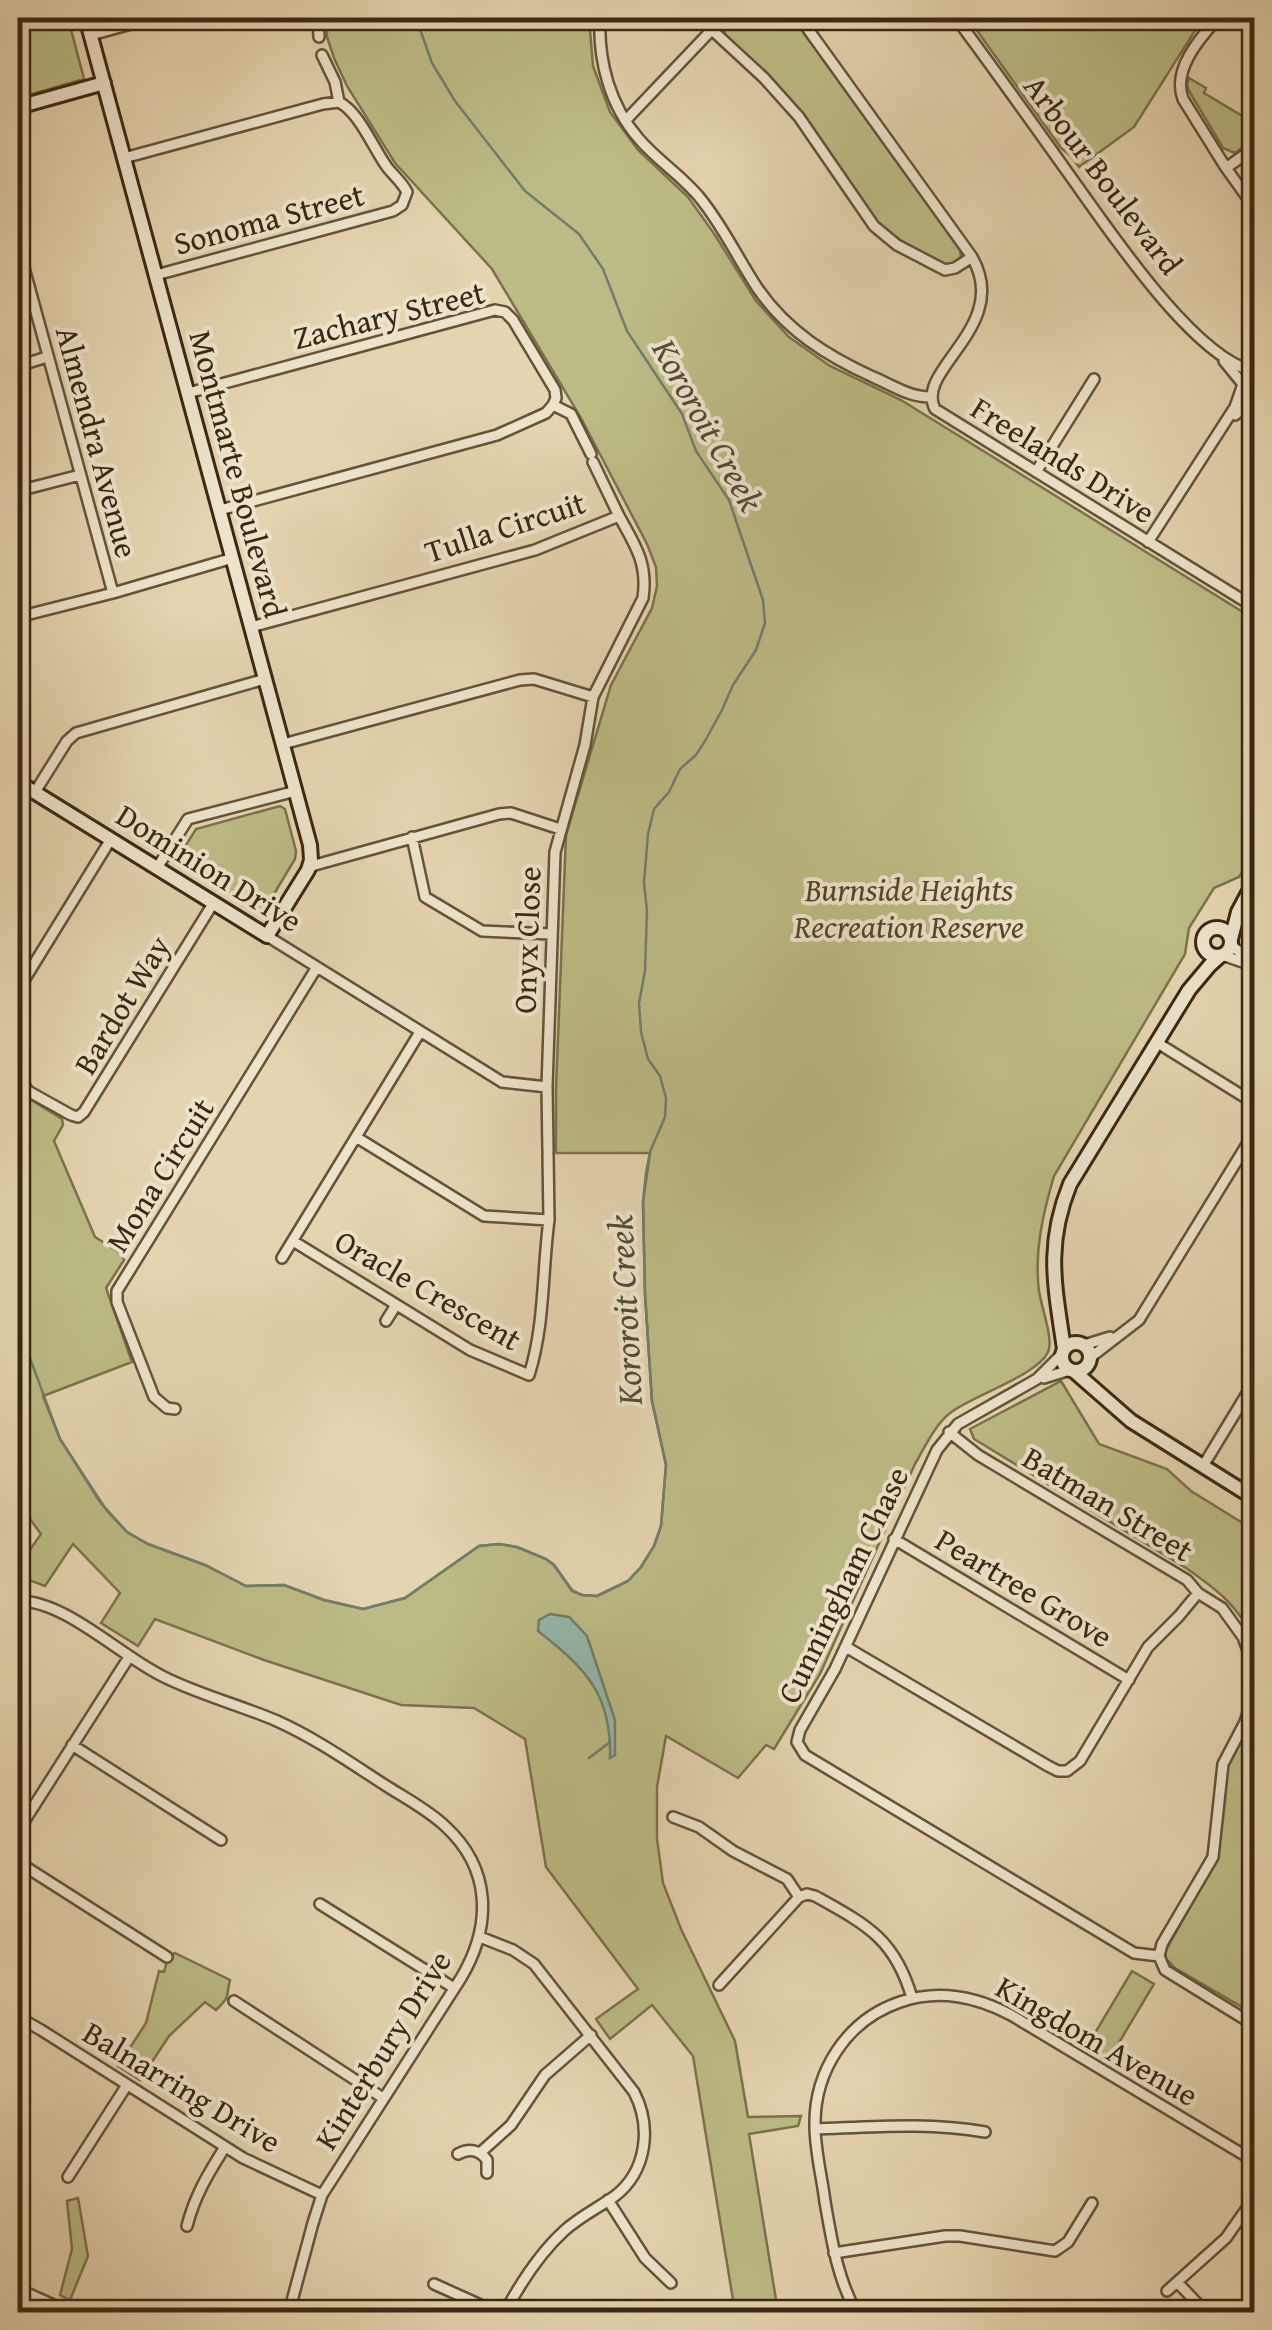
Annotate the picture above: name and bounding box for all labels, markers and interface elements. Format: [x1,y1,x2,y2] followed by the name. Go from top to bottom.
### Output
[1013,65,1194,284] street label: Arbour Boulevard
[168,171,369,267] street label: Sonoma Street
[288,268,490,361] street label: Zachary Street
[44,321,151,563] street label: Almendra Avenue
[178,325,299,623] street label: Montmarte Boulevard
[639,328,777,521] water label: Kororoit Creek
[962,384,1164,535] street label: Freelands Drive
[419,478,591,575] street label: Tulla Circuit
[107,792,311,943] street label: Dominion Drive
[500,866,553,1014] street label: Onyx Close
[793,866,1024,950] park label: Burnside Heights Recreation Reserve
[62,926,182,1083] street label: Bardot Way
[94,1089,225,1261] street label: Mona Circuit
[594,1212,655,1408] water label: Kororoit Creek
[326,1217,530,1362] street label: Oracle Crescent
[1014,1434,1203,1573] street label: Batman Street
[765,1459,920,1711] street label: Cunningham Chase
[927,1516,1122,1659] street label: Peartree Grove
[302,1941,463,2159] street label: Kinterbury Drive
[987,1964,1207,2118] street label: Kingdom Avenue
[74,2009,290,2164] street label: Balnarring Drive

